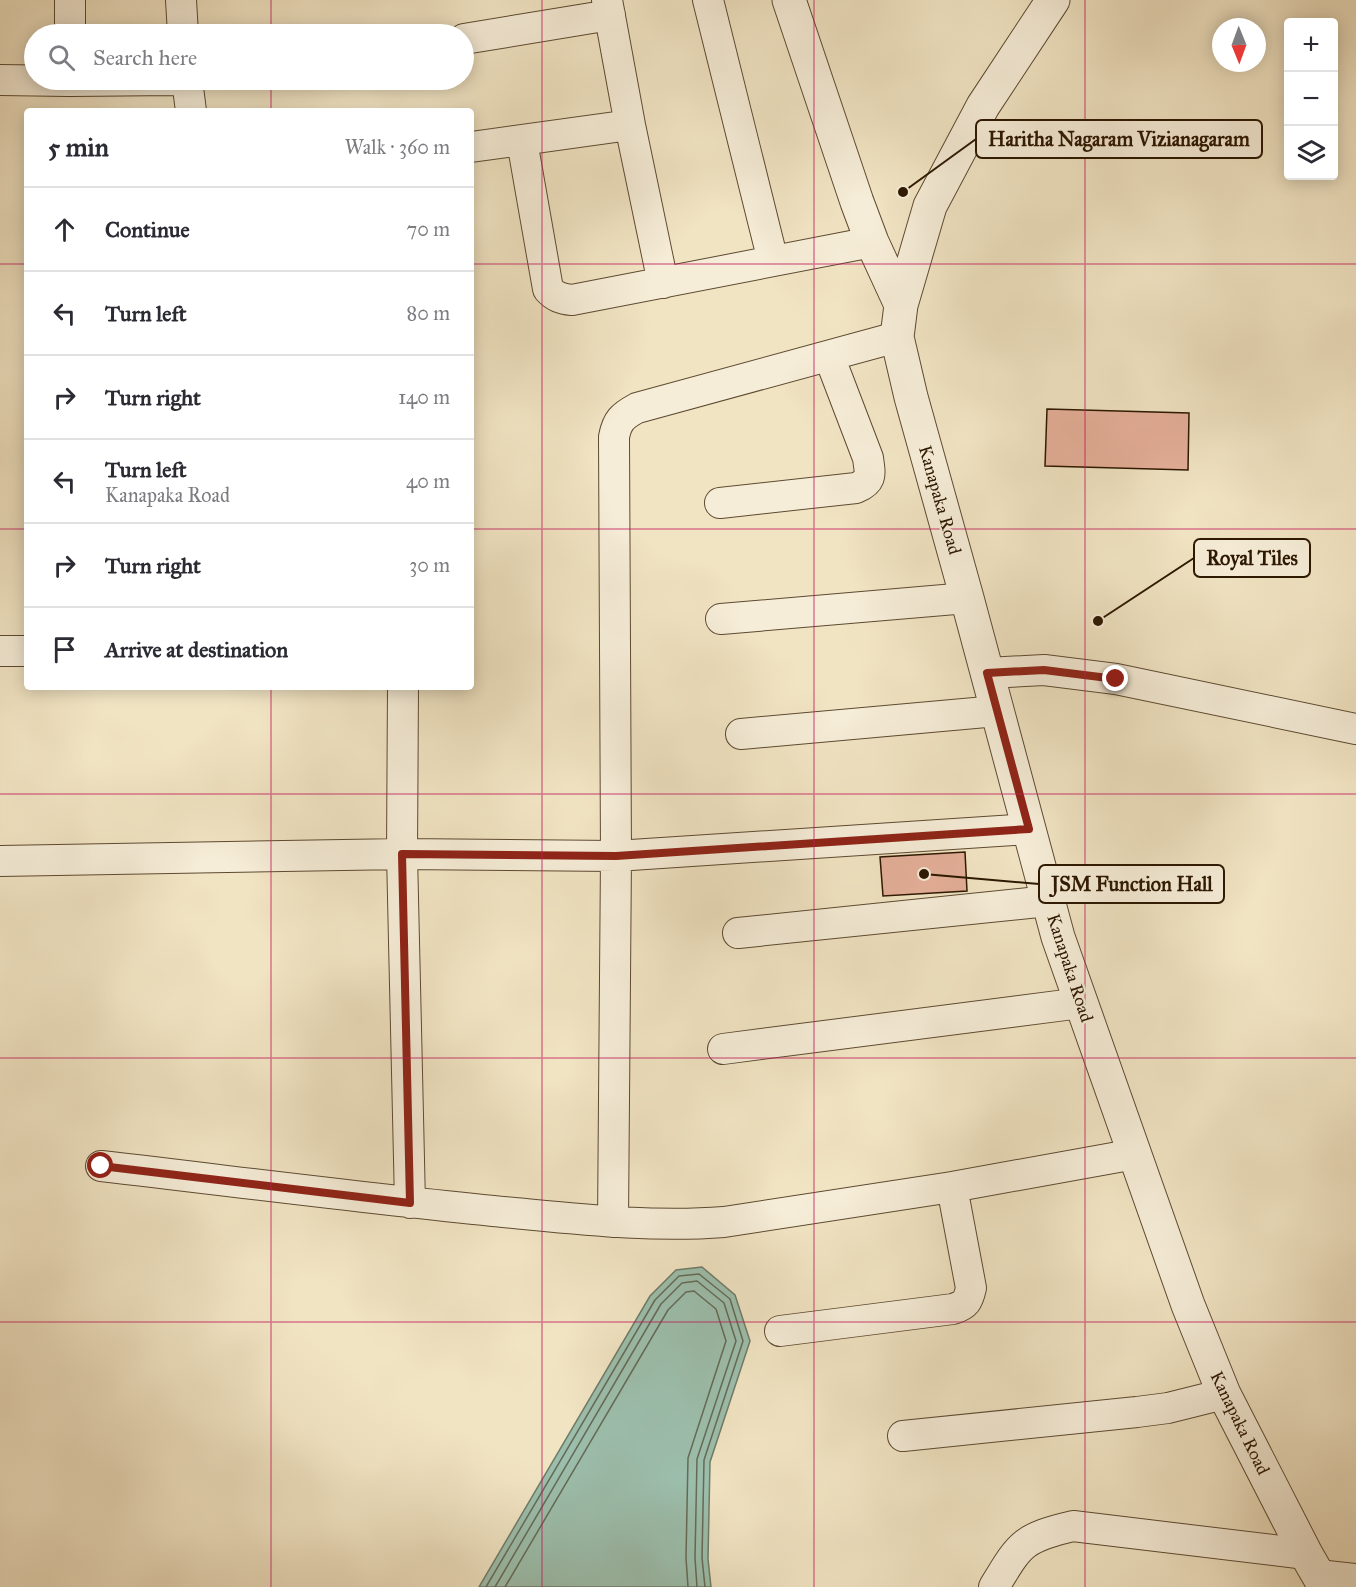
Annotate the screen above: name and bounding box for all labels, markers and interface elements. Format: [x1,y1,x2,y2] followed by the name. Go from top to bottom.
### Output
[1212,18,1266,72] north arrow
[1284,18,1338,180] map controls
[1284,18,1338,72] button: +
[24,24,474,90] search box
[45,41,78,74] icon: search
[93,44,197,71] text: Search here
[1284,72,1338,126] button: −
[976,120,1262,158] callout: Haritha Nagaram Vizianagaram
[1284,126,1338,180] button: layers
[988,127,1250,152] text: Haritha Nagaram Vizianagaram
[48,131,109,163] text: 5 min
[345,135,450,159] text: Walk · 360 m
[48,213,81,246] icon: ahead
[105,216,190,243] text: Continue
[407,217,450,241] text: 70 m
[48,297,81,330] icon: left
[105,300,187,327] text: Turn left
[407,301,450,325] text: 80 m
[48,381,81,414] icon: right
[105,384,201,411] text: Turn right
[398,385,450,409] text: 140 m
[914,443,966,557] street label: Kanapaka Road
[105,456,187,483] text: Turn left
[48,465,81,498] icon: left
[406,469,450,493] text: 40 m
[105,483,230,507] text: Kanapaka Road
[1194,539,1310,577] callout: Royal Tiles
[1206,546,1298,571] text: Royal Tiles
[48,549,81,582] icon: right
[105,552,201,579] text: Turn right
[409,553,450,577] text: 30 m
[48,633,81,666] icon: arrive
[105,636,288,663] text: Arrive at destination
[1102,665,1128,691] route end
[1039,865,1224,903] callout: JSM Function Hall
[1048,872,1213,898] text: JSM Function Hall
[1042,911,1098,1025] street label: Kanapaka Road
[87,1152,113,1178] route start
[1205,1368,1275,1478] street label: Kanapaka Road

